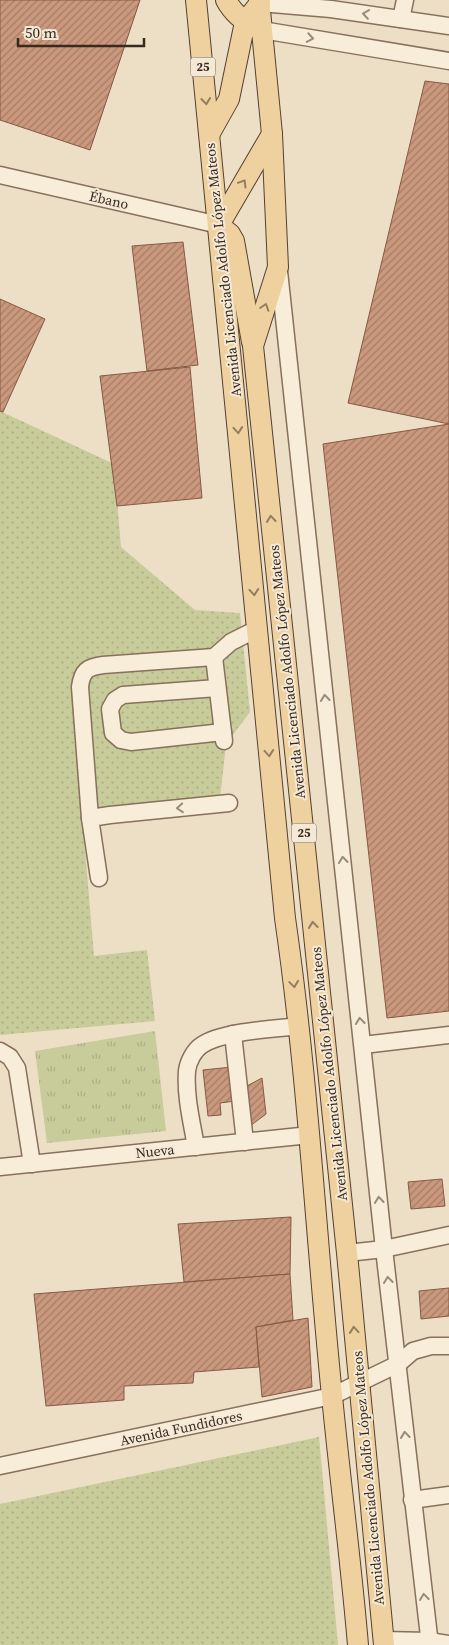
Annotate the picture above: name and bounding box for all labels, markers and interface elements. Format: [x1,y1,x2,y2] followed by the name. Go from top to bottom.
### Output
[362,9,370,20] one-way arrow
[18,15,144,47] scale bar
[25,22,57,43] text: 50 m
[305,32,314,42] one-way arrow
[190,58,216,76] road number: 25
[200,97,211,105] one-way arrow
[200,142,246,398] street label: Avenida Licenciado Adolfo López Mateos
[237,179,247,188] one-way arrow
[87,186,131,214] street label: Ébano
[259,304,269,312] one-way arrow
[232,426,243,434] one-way arrow
[266,515,277,523] one-way arrow
[264,544,310,800] street label: Avenida Licenciado Adolfo López Mateos
[248,588,259,596] one-way arrow
[320,694,331,702] one-way arrow
[263,750,274,758] one-way arrow
[176,802,184,813] one-way arrow
[292,824,316,842] road number: 25
[338,855,349,863] one-way arrow
[308,920,319,928] one-way arrow
[306,946,352,1202] street label: Avenida Licenciado Adolfo López Mateos
[289,980,299,989] one-way arrow
[355,1017,366,1025] one-way arrow
[135,1139,176,1163] street label: Nueva
[374,1196,385,1204] one-way arrow
[383,1276,393,1285] one-way arrow
[349,1326,360,1334] one-way arrow
[347,1350,389,1606] street label: Avenida Licenciado Adolfo López Mateos
[118,1405,244,1451] street label: Avenida Fundidores
[400,1431,411,1439] one-way arrow
[419,1592,430,1600] one-way arrow

